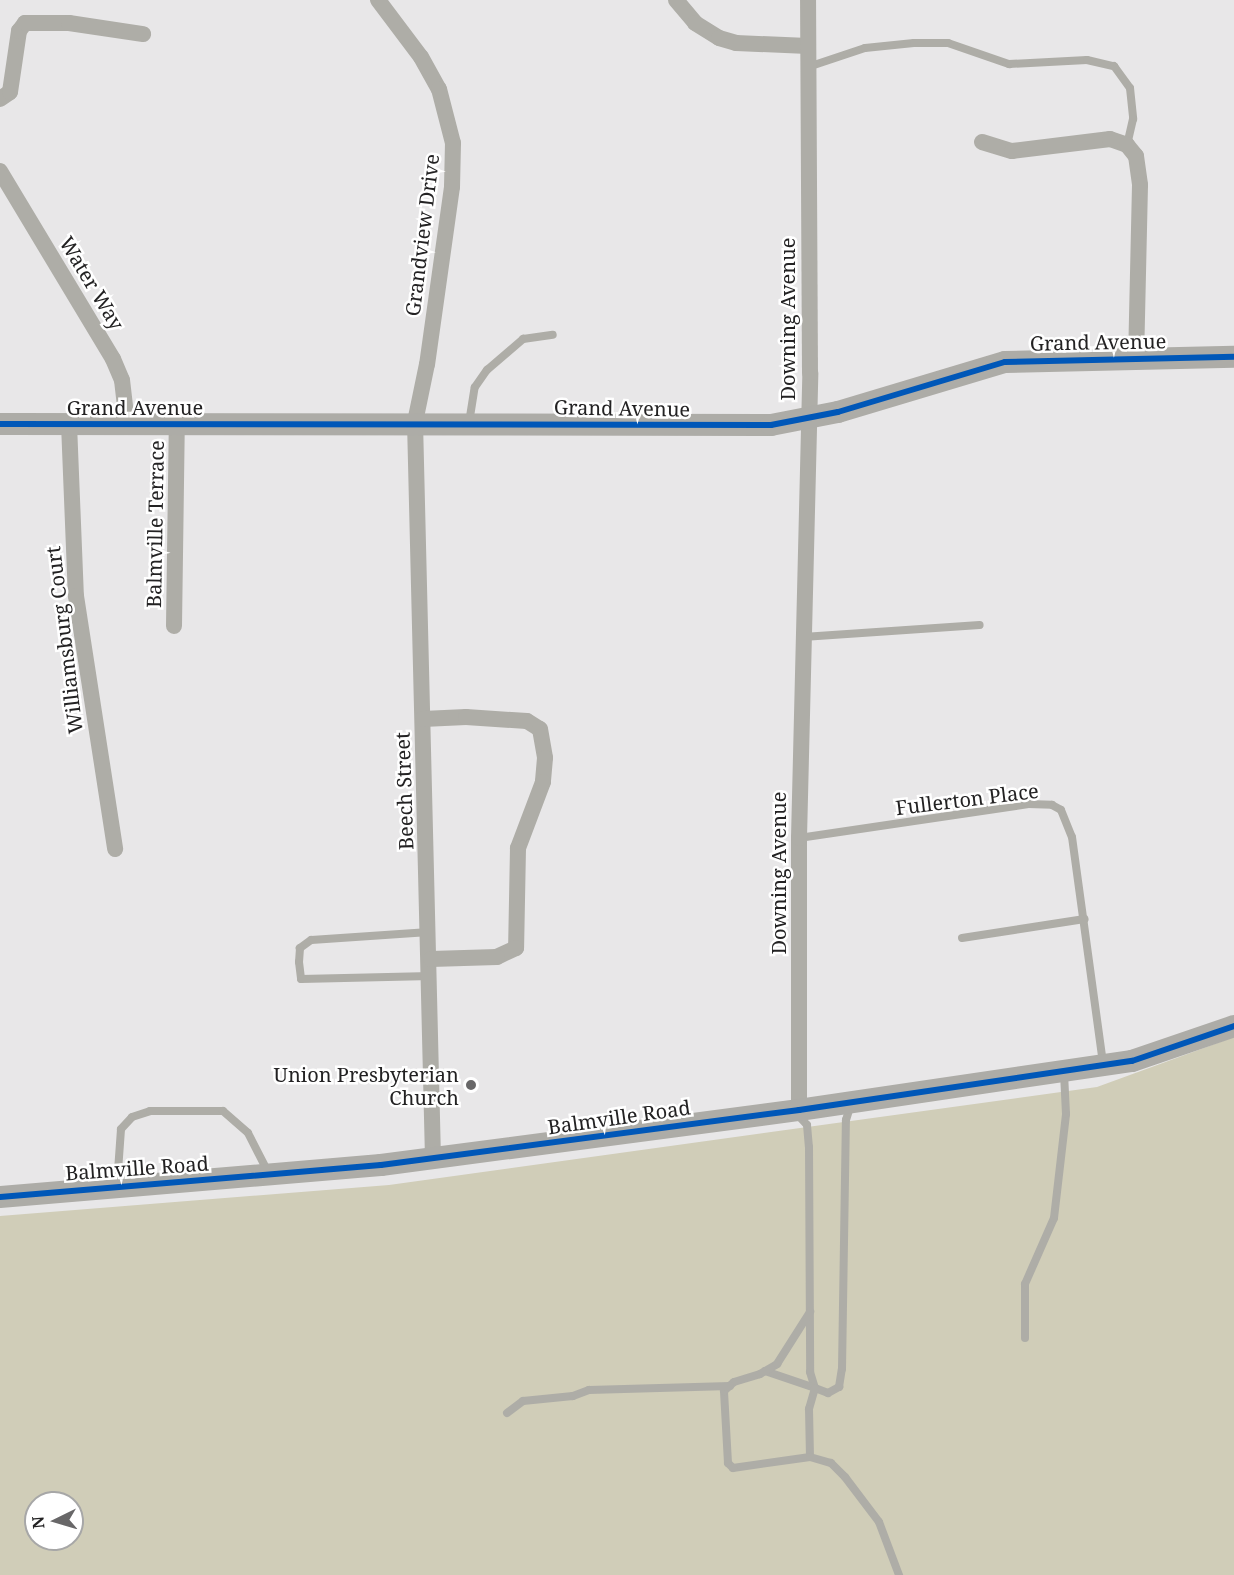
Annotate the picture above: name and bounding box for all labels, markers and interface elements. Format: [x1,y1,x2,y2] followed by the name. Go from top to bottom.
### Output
[400,152,444,318] street label: Grandview Drive
[55,232,129,334] street label: Water Way
[775,238,799,400] street label: Downing Avenue
[1030,329,1166,355] street label: Grand Avenue
[67,395,203,419] street label: Grand Avenue
[554,395,690,421] street label: Grand Avenue
[142,440,168,608] street label: Balmville Terrace
[41,545,87,735] street label: Williamsburg Court
[390,732,418,850] street label: Beech Street
[894,778,1040,820] street label: Fullerton Place
[766,792,790,954] street label: Downing Avenue
[274,1062,459,1109] place label: Union Presbyterian Church
[464,1078,478,1092] marker: Union Presbyterian Church
[546,1095,692,1139] street label: Balmville Road
[64,1151,210,1185] street label: Balmville Road
[24,1491,84,1551] north arrow
[27,1515,50,1530] text: N

